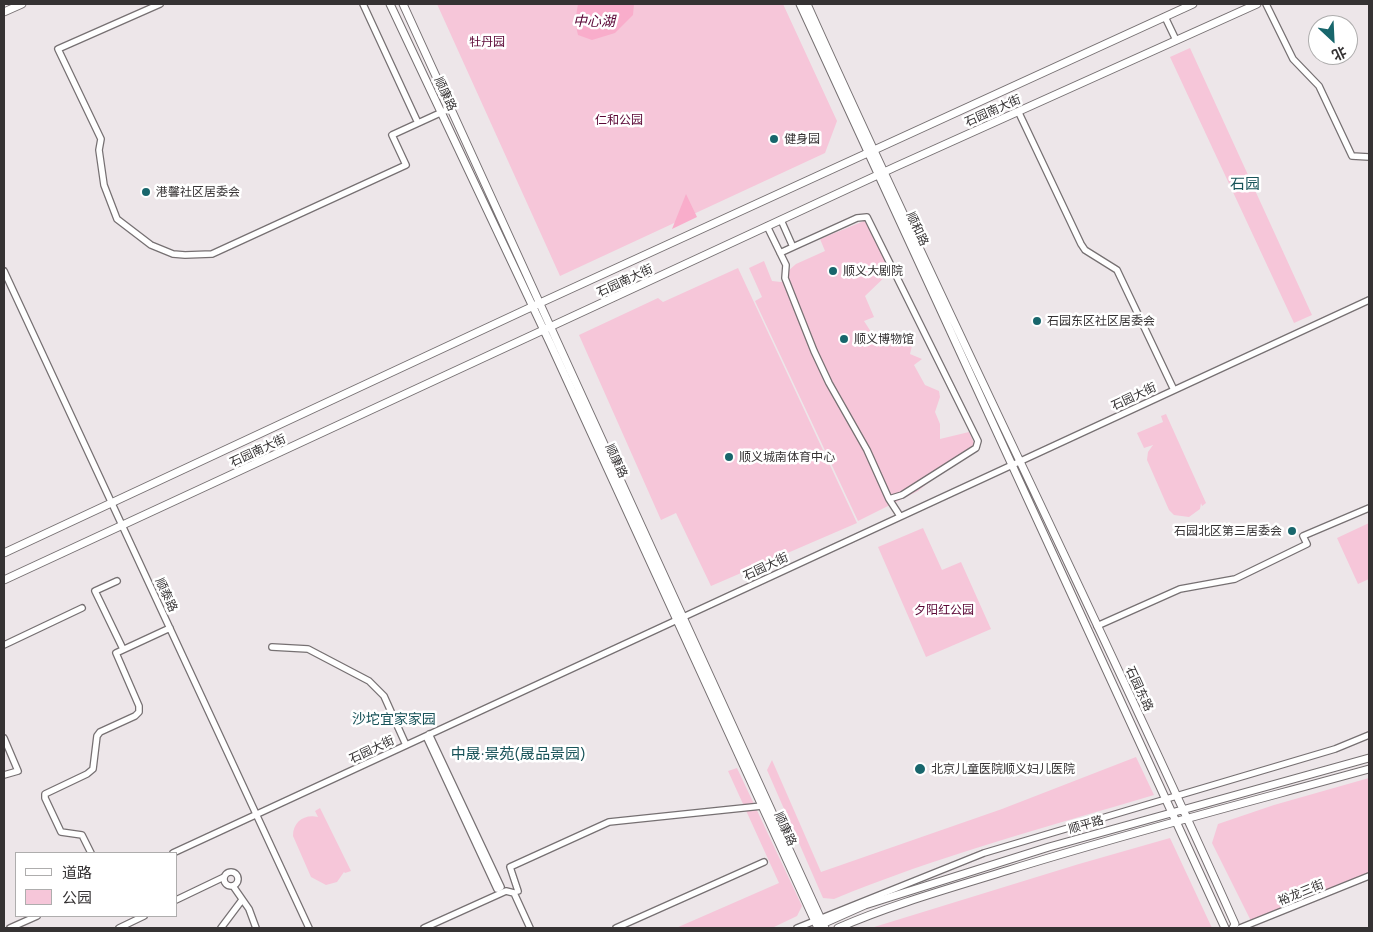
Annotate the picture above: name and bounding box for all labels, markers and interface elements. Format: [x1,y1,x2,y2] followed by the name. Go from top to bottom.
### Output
[573,14,615,30] water label: 中心湖
[1308,15,1358,65] north arrow
[469,35,505,49] park label: 牡丹园
[1329,42,1349,64] text: 北
[431,75,459,113] street label: 顺康路
[963,92,1023,130] street label: 石园南大街
[595,113,643,127] park label: 仁和公园
[784,132,820,146] place label: 健身园
[768,133,780,145] marker: 健身园
[1230,176,1260,194] district label: 石园
[156,185,240,199] place label: 港馨社区居委会
[140,186,152,198] marker: 港馨社区居委会
[903,210,931,248] street label: 顺和路
[595,262,655,300] street label: 石园南大街
[843,264,903,278] place label: 顺义大剧院
[827,265,839,277] marker: 顺义大剧院
[1047,314,1155,328] place label: 石园东区社区居委会
[1031,315,1043,327] marker: 石园东区社区居委会
[854,332,914,346] place label: 顺义博物馆
[838,333,850,345] marker: 顺义博物馆
[1109,380,1159,414] street label: 石园大街
[228,432,288,470] street label: 石园南大街
[602,442,630,480] street label: 顺康路
[739,450,835,464] place label: 顺义城南体育中心
[723,451,735,463] marker: 顺义城南体育中心
[1174,524,1282,538] place label: 石园北区第三居委会
[1286,525,1298,537] marker: 石园北区第三居委会
[741,550,791,584] street label: 石园大街
[152,576,180,614] street label: 顺泰路
[914,603,974,617] park label: 夕阳红公园
[1122,664,1156,714] street label: 石园东路
[352,712,436,728] district label: 沙坨宜家家园
[347,733,397,767] street label: 石园大街
[451,746,585,764] district label: 中晟·景苑(晟品景园)
[913,762,927,776] marker: 北京儿童医院顺义妇儿医院
[931,762,1075,776] place label: 北京儿童医院顺义妇儿医院
[771,810,799,848] street label: 顺康路
[1067,813,1105,837] street label: 顺平路
[15,852,178,917] legend
[62,864,92,882] text: 道路
[1276,877,1326,909] street label: 裕龙三街
[62,889,92,907] text: 公园

